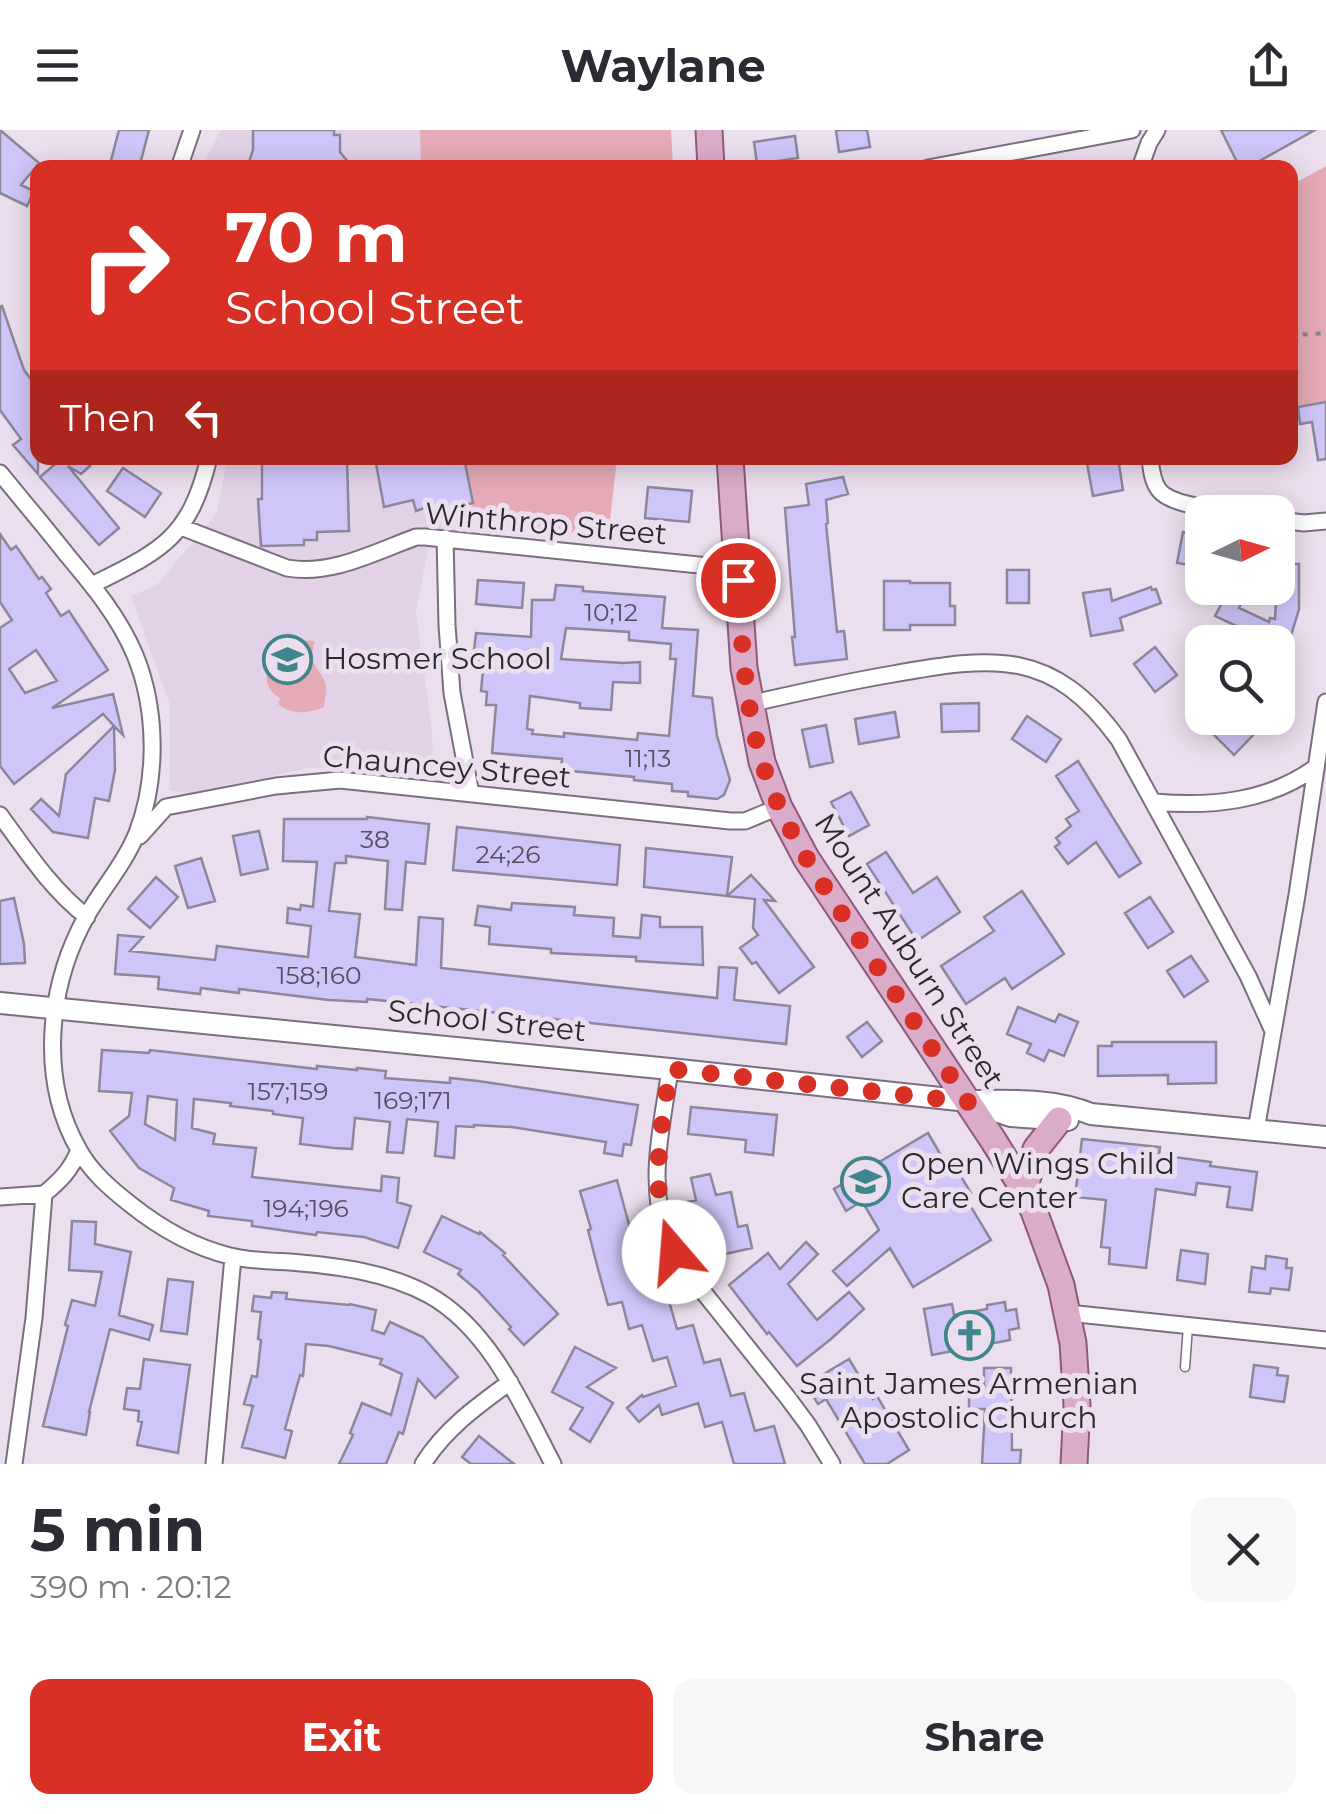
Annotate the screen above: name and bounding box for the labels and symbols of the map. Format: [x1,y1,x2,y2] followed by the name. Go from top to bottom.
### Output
[423,494,669,553] street label: Winthrop Street
[1185,495,1295,605] north arrow
[696,538,781,623] pin
[584,597,638,627] house number: 10;12
[262,633,314,685] school or university icon: Hosmer School
[323,640,552,677] place label: Hosmer School
[321,737,573,796] street label: Chauncey Street
[625,743,671,773] house number: 11;13
[807,806,1012,1095] street label: Mount Auburn Street
[360,824,390,854] house number: 38
[476,839,540,869] house number: 24;26
[276,960,362,990] house number: 158;160
[386,992,588,1049] street label: School Street
[248,1076,328,1106] house number: 157;159
[374,1085,452,1115] house number: 169;171
[901,1145,1175,1216] place label: Open Wings Child Care Center
[840,1155,892,1207] school or university icon: Open Wings Child Care Center
[263,1193,349,1223] house number: 194;196
[622,1200,726,1304] position arrow
[943,1309,995,1361] church icon: Saint James Armenian Apostolic Church
[799,1365,1139,1436] place label: Saint James Armenian Apostolic Church

